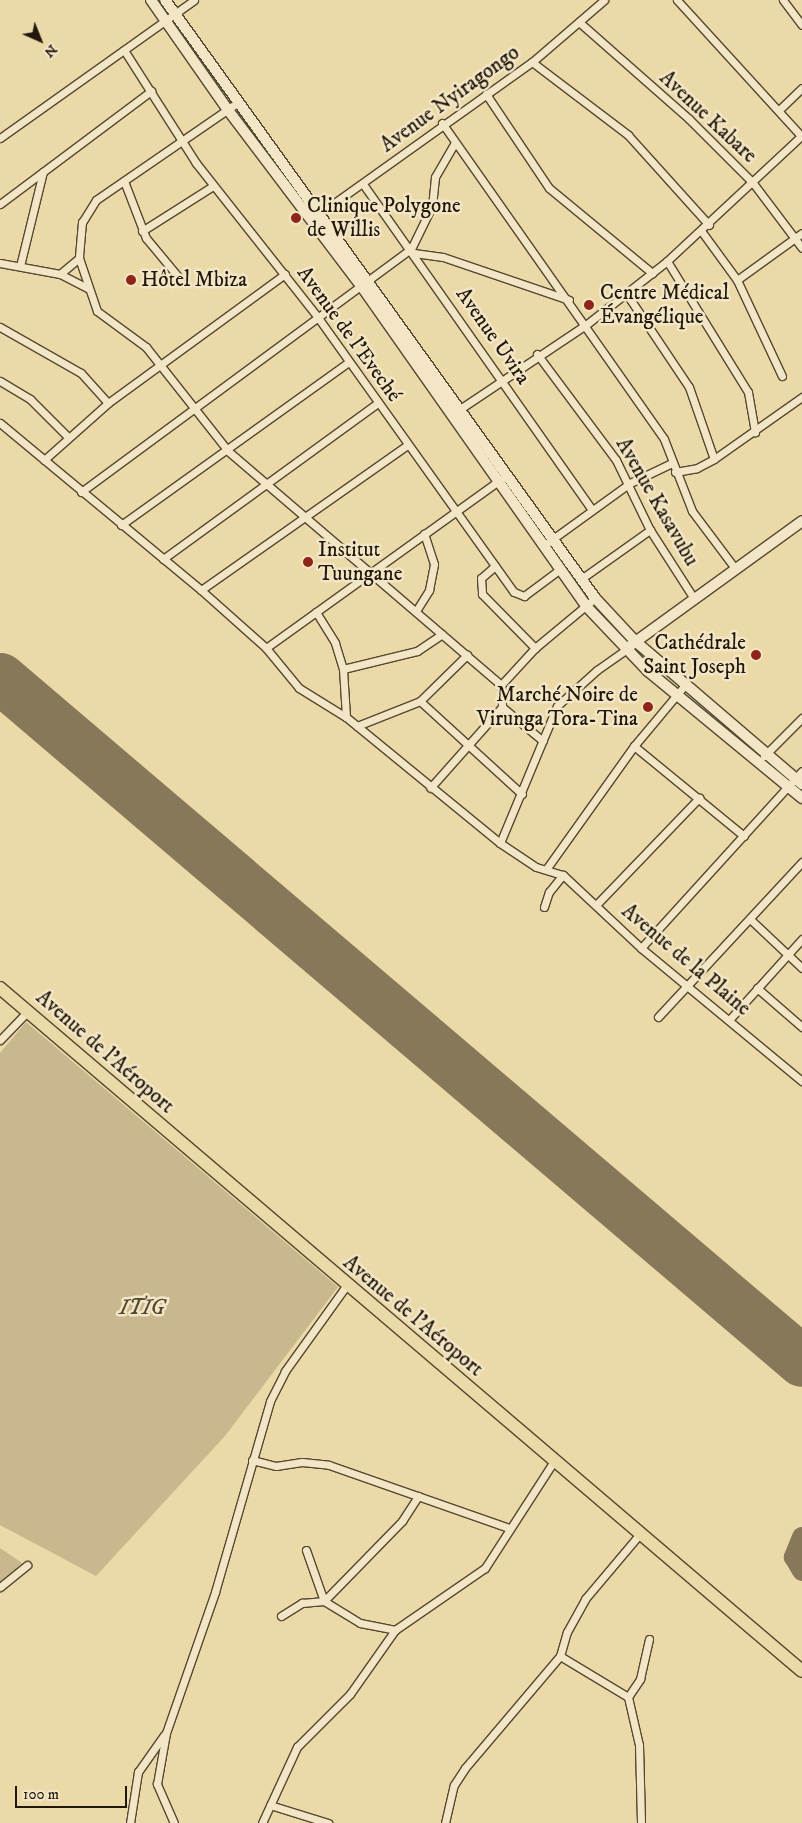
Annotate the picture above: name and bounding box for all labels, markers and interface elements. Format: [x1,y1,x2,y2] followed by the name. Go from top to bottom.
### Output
[15,15,65,65] north arrow
[40,40,61,61] text: N
[376,40,524,158] street label: Avenue Nyiragongo
[654,66,762,168] street label: Avenue Kabare
[307,193,461,243] place label: Clinique Polygone de Willis
[289,211,303,225] marker: Clinique Polygone de Willis
[291,261,407,407] street label: Avenue de l'Eveché
[141,267,247,293] place label: Hôtel Mbiza
[125,274,137,286] marker: Hôtel Mbiza
[600,280,729,330] place label: Centre Médical Évangélique
[450,283,536,389] street label: Avenue Uvira
[582,298,596,312] marker: Centre Médical Évangélique
[610,433,704,571] street label: Avenue Kasavubu
[318,537,402,587] place label: Institut Tuungane
[302,556,314,568] marker: Institut Tuungane
[643,630,746,680] place label: Cathédrale Saint Joseph
[750,649,762,661] marker: Cathédrale Saint Joseph
[477,682,638,732] place label: Marché Noire de Virunga Tora-Tina
[642,701,654,713] marker: Marché Noire de Virunga Tora-Tina
[616,899,756,1021] street label: Avenue de la Plaine
[31,985,179,1119] street label: Avenue de l'Aéroport
[338,1250,488,1382] street label: Avenue de l'Aéroport
[119,1295,165,1321] park label: ITIG
[18,1776,130,1808] scale bar
[23,1785,59,1804] text: 100 m

